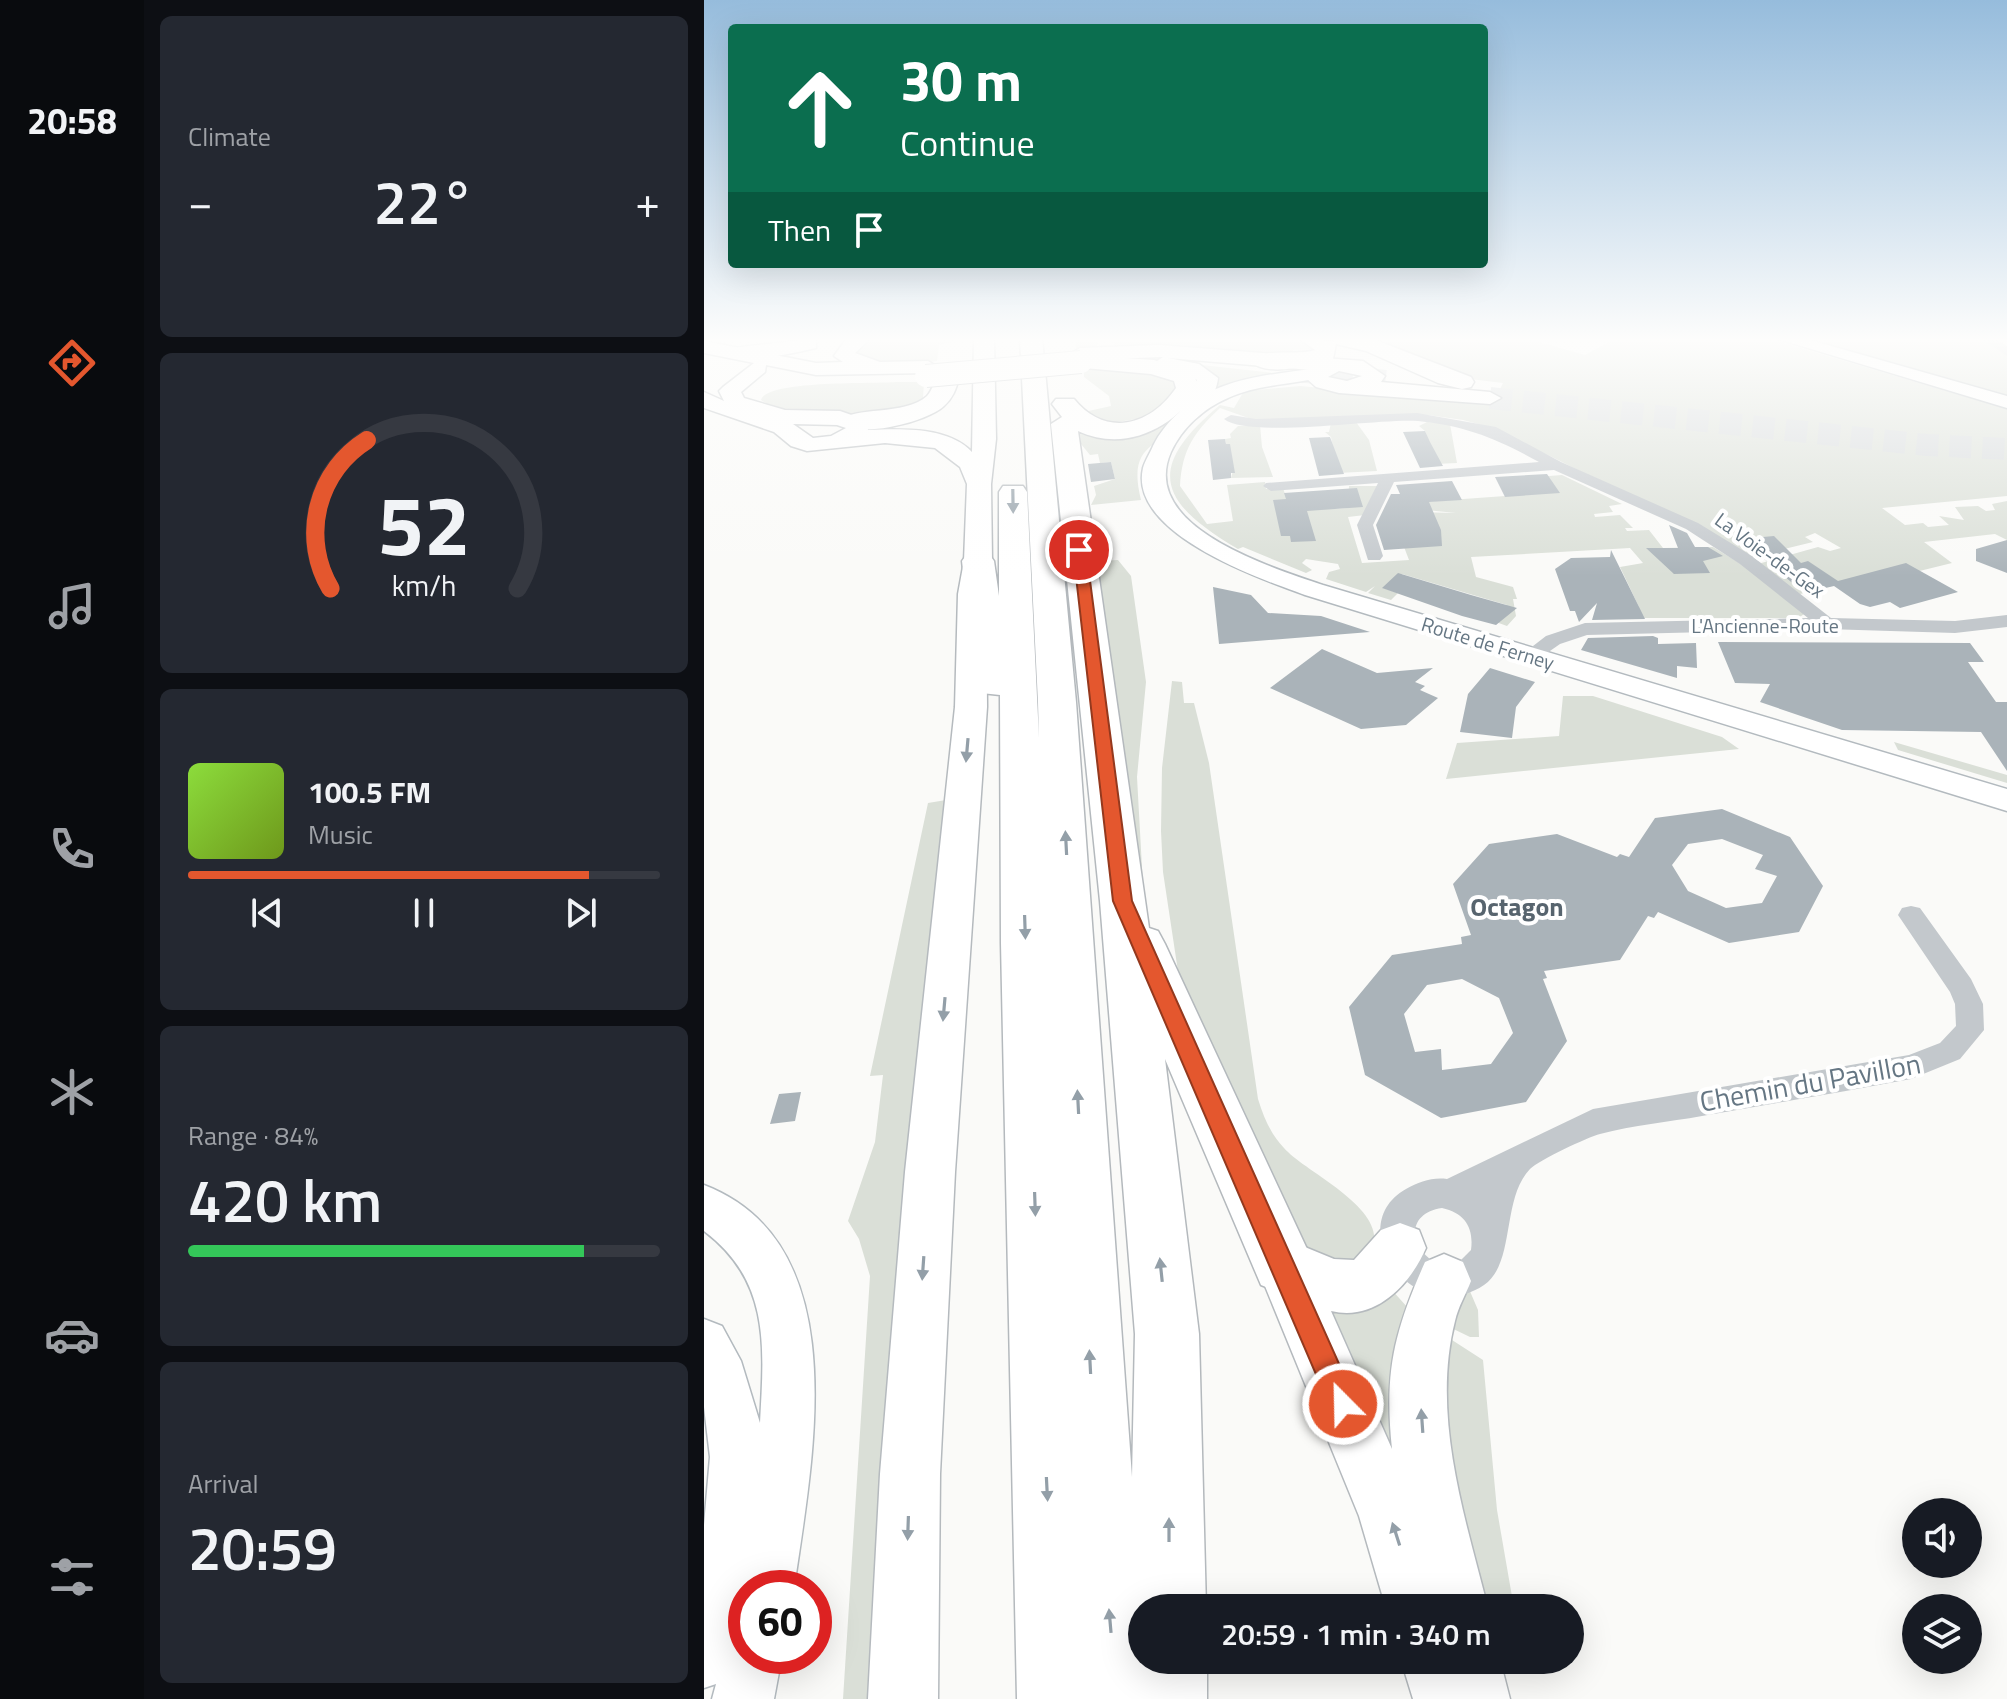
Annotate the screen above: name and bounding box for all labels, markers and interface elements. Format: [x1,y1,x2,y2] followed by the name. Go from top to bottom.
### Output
[900,38,1022,123] text: 30 m
[768,56,872,160] icon: ahead
[27,93,117,148] text: 20:58
[900,115,1035,170] text: Continue
[188,117,271,156] text: Climate
[374,156,474,247] text: 22°
[188,168,213,235] text: −
[635,168,660,235] text: +
[768,207,831,253] text: Then
[847,208,891,252] icon: arrive
[44,335,100,391] icon: directions
[377,460,471,586] text: 52
[1007,489,1019,514] one-way arrow
[1708,504,1832,606] street label: La Voie-de-Gex
[1045,516,1113,584] pin
[1057,528,1101,572] icon: arrive
[392,564,456,607] text: km/h
[44,578,100,634] icon: music
[1418,608,1559,678] street label: Route de Ferney
[1691,610,1839,641] street label: L'Ancienne-Route
[960,738,973,763] one-way arrow
[308,769,431,815] text: 100.5 FM
[308,815,373,854] text: Music
[44,821,100,877] icon: phone
[1059,830,1072,855] one-way arrow
[1470,887,1564,926] district label: Octagon
[245,891,289,935] icon: previous
[402,891,446,935] icon: pause
[559,891,603,935] icon: next
[1018,915,1031,940] one-way arrow
[937,997,950,1022] one-way arrow
[1696,1041,1924,1123] street label: Chemin du Pavillon
[44,1064,100,1120] icon: climate
[1072,1089,1085,1114] one-way arrow
[188,1116,318,1155] text: Range · 84%
[188,1154,382,1245] text: 420 km
[1029,1192,1042,1217] one-way arrow
[916,1256,929,1281] one-way arrow
[1154,1257,1167,1282] one-way arrow
[44,1307,100,1363] icon: car
[1084,1349,1097,1374] one-way arrow
[1301,1362,1385,1446] position arrow
[1415,1408,1428,1433] one-way arrow
[188,1464,259,1503] text: Arrival
[1041,1477,1054,1502] one-way arrow
[1902,1498,1982,1674] map controls
[1902,1498,1982,1578] button: sound
[188,1502,337,1593] text: 20:59
[902,1516,914,1541] one-way arrow
[1163,1517,1175,1542] one-way arrow
[1389,1521,1401,1545] one-way arrow
[44,1549,100,1605] icon: filters
[728,1570,832,1674] speed limit sign: 60
[1902,1594,1982,1674] button: layers
[1103,1608,1116,1633] one-way arrow
[1221,1611,1491,1657] text: 20:59 · 1 min · 340 m

